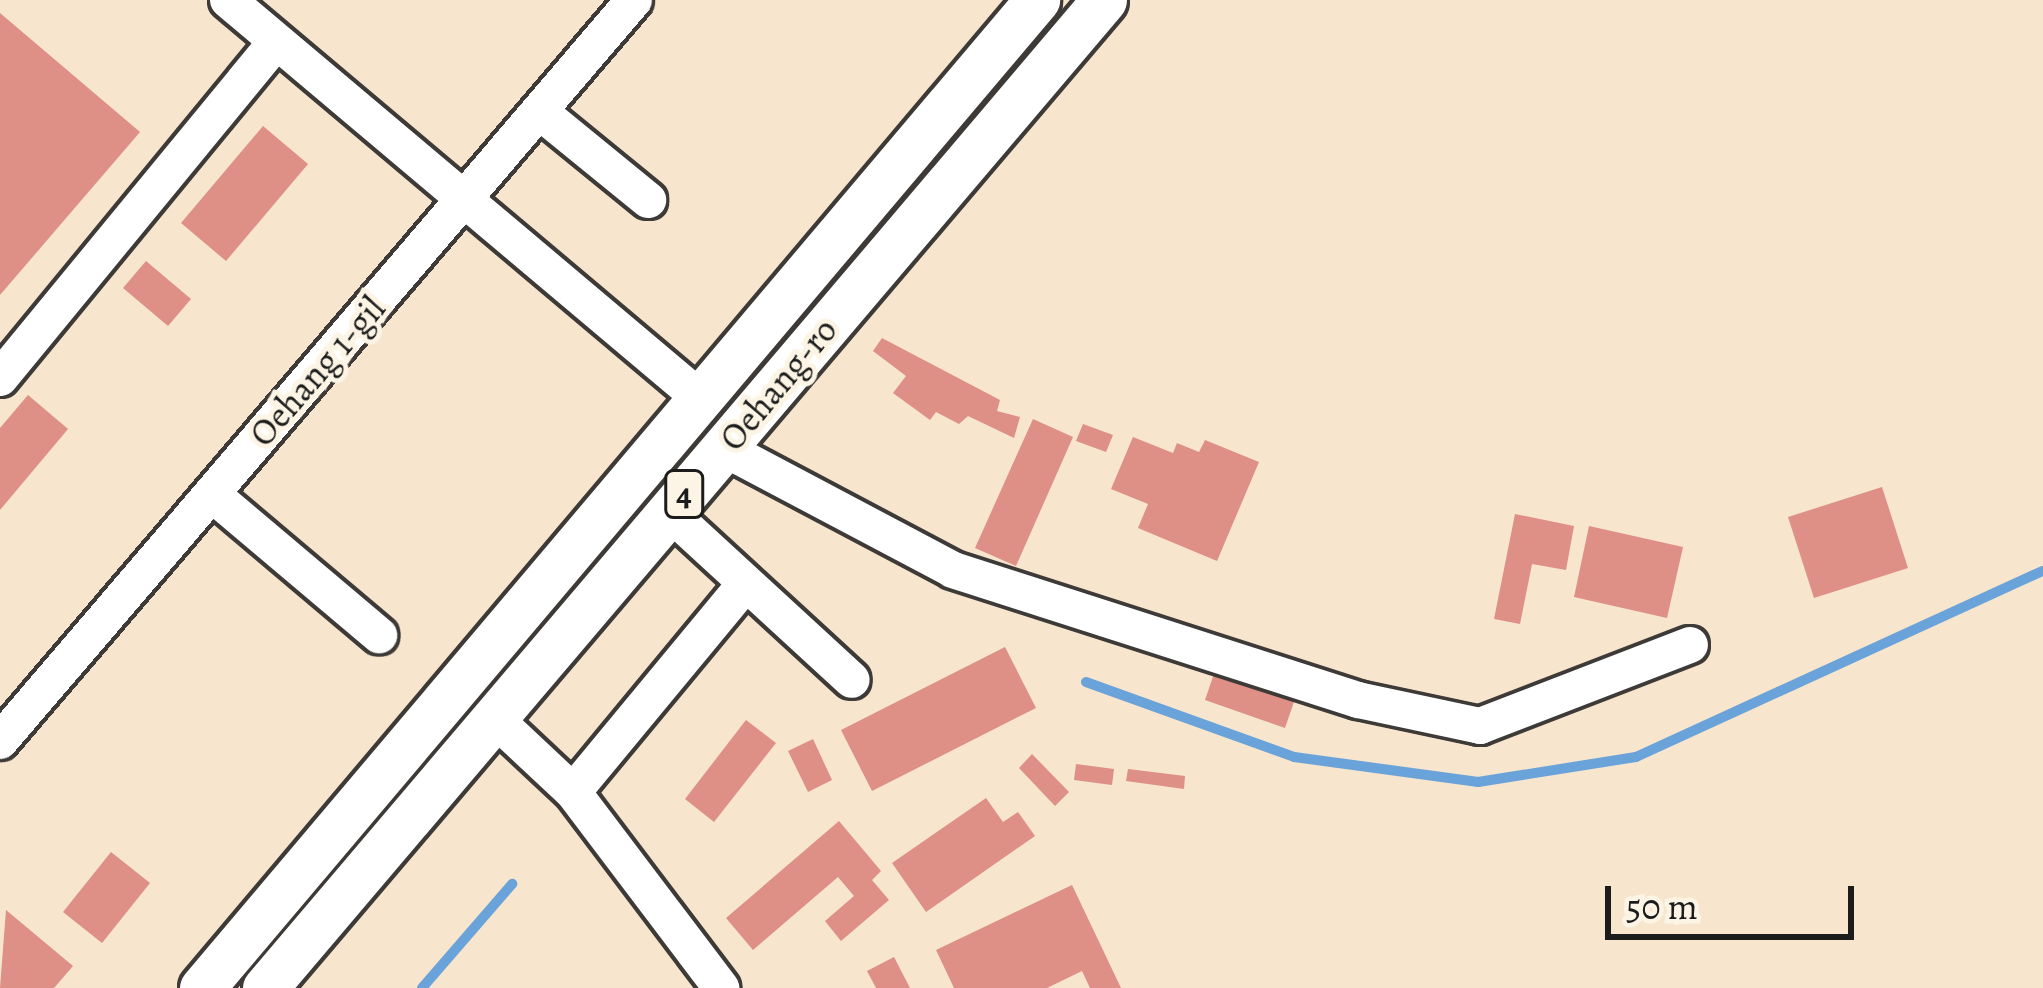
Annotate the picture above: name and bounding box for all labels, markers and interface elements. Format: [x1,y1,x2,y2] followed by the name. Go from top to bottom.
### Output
[240,287,394,455] street label: Oehang 1-gil
[710,309,846,459] street label: Oehang-ro
[663,467,705,521] road number: 4
[1611,862,1860,936] scale bar
[1626,882,1698,931] text: 50 m

